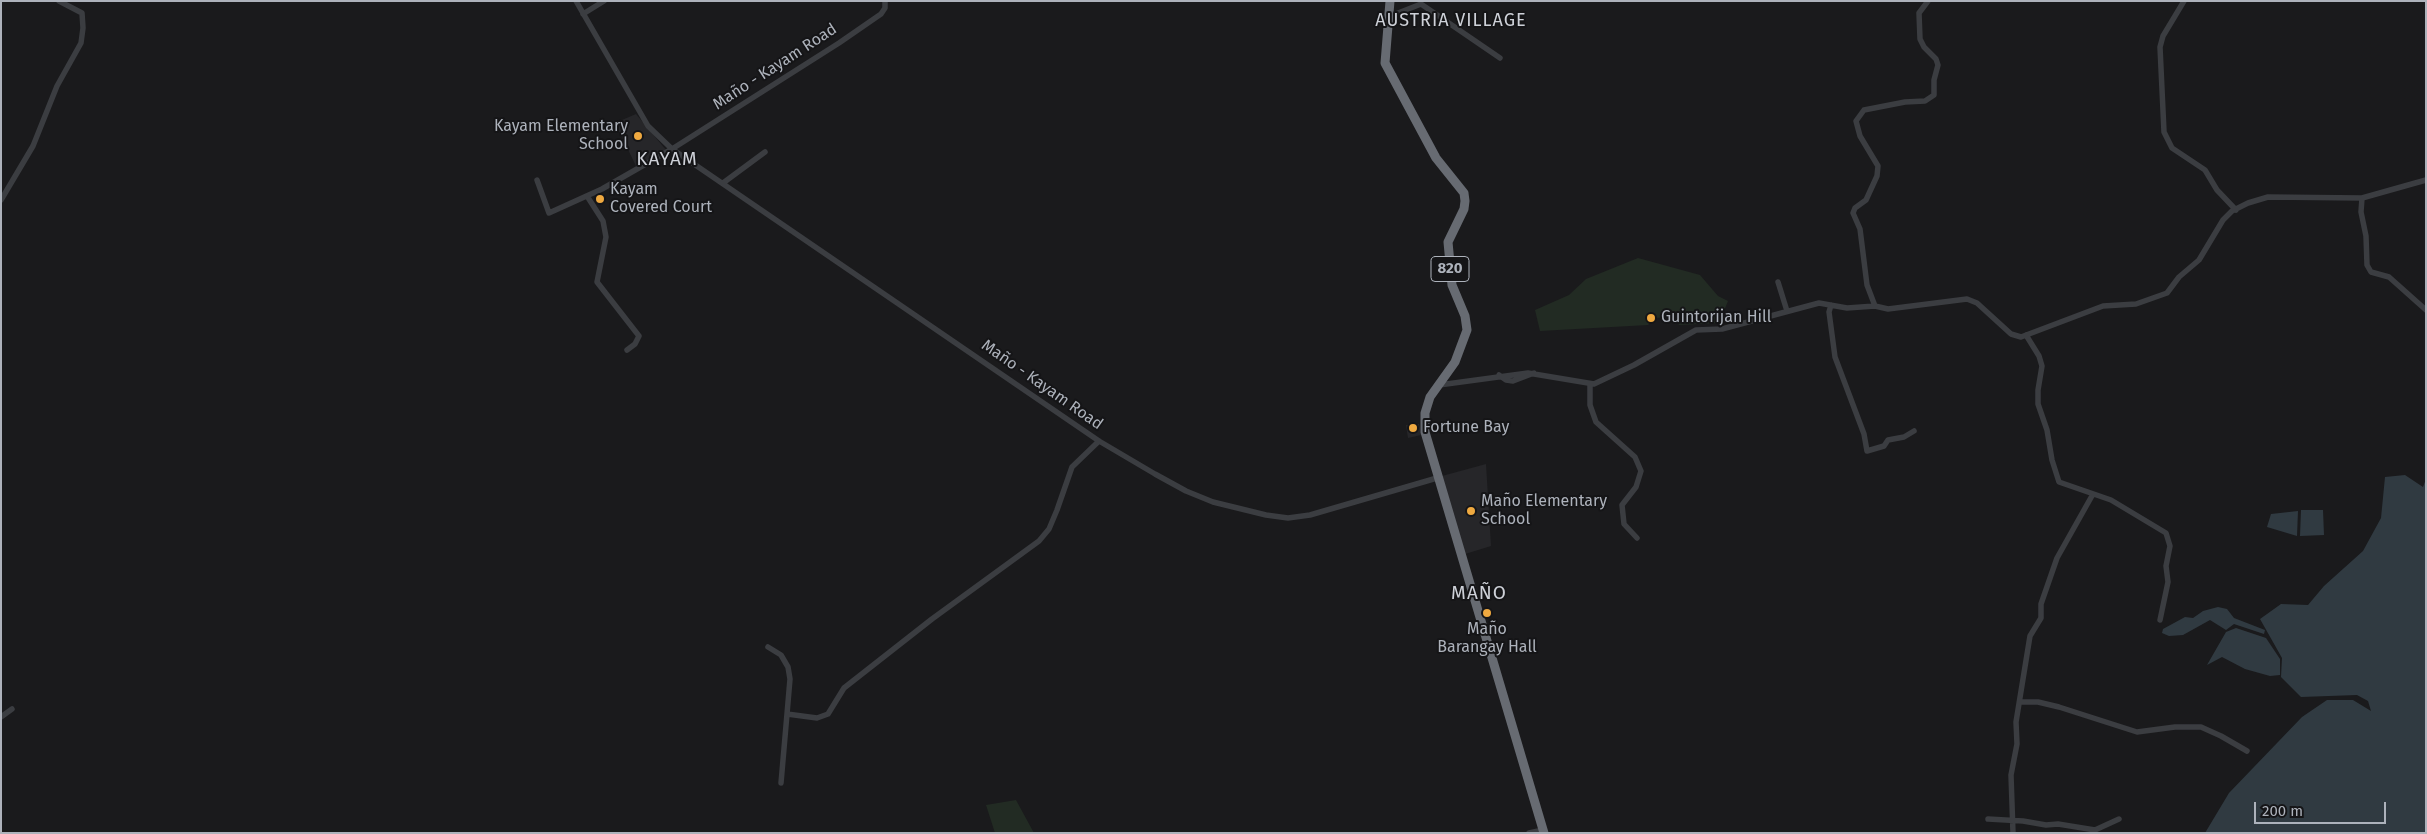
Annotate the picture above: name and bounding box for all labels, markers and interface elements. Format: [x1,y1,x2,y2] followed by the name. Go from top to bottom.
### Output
[1373,10,1529,32] district label: AUSTRIA VILLAGE
[709,20,841,114] street label: Maño - Kayam Road
[494,117,628,155] place label: Kayam Elementary School
[632,130,644,142] marker: Kayam Elementary School
[636,149,698,171] district label: KAYAM
[610,180,712,218] place label: Kayam Covered Court
[594,193,606,205] marker: Kayam Covered Court
[1431,256,1469,282] road number: 820
[1661,308,1771,328] place label: Guintorijan Hill
[1645,312,1657,324] marker: Guintorijan Hill
[978,336,1106,434] street label: Maño - Kayam Road
[1423,418,1509,438] place label: Fortune Bay
[1407,422,1419,434] marker: Fortune Bay
[1481,492,1607,530] place label: Maño Elementary School
[1465,505,1477,517] marker: Maño Elementary School
[1451,583,1507,605] district label: MAÑO
[1481,607,1493,619] marker: Maño Barangay Hall
[1437,620,1537,658] place label: Maño Barangay Hall
[2257,792,2390,824] scale bar
[2262,802,2303,820] text: 200 m

